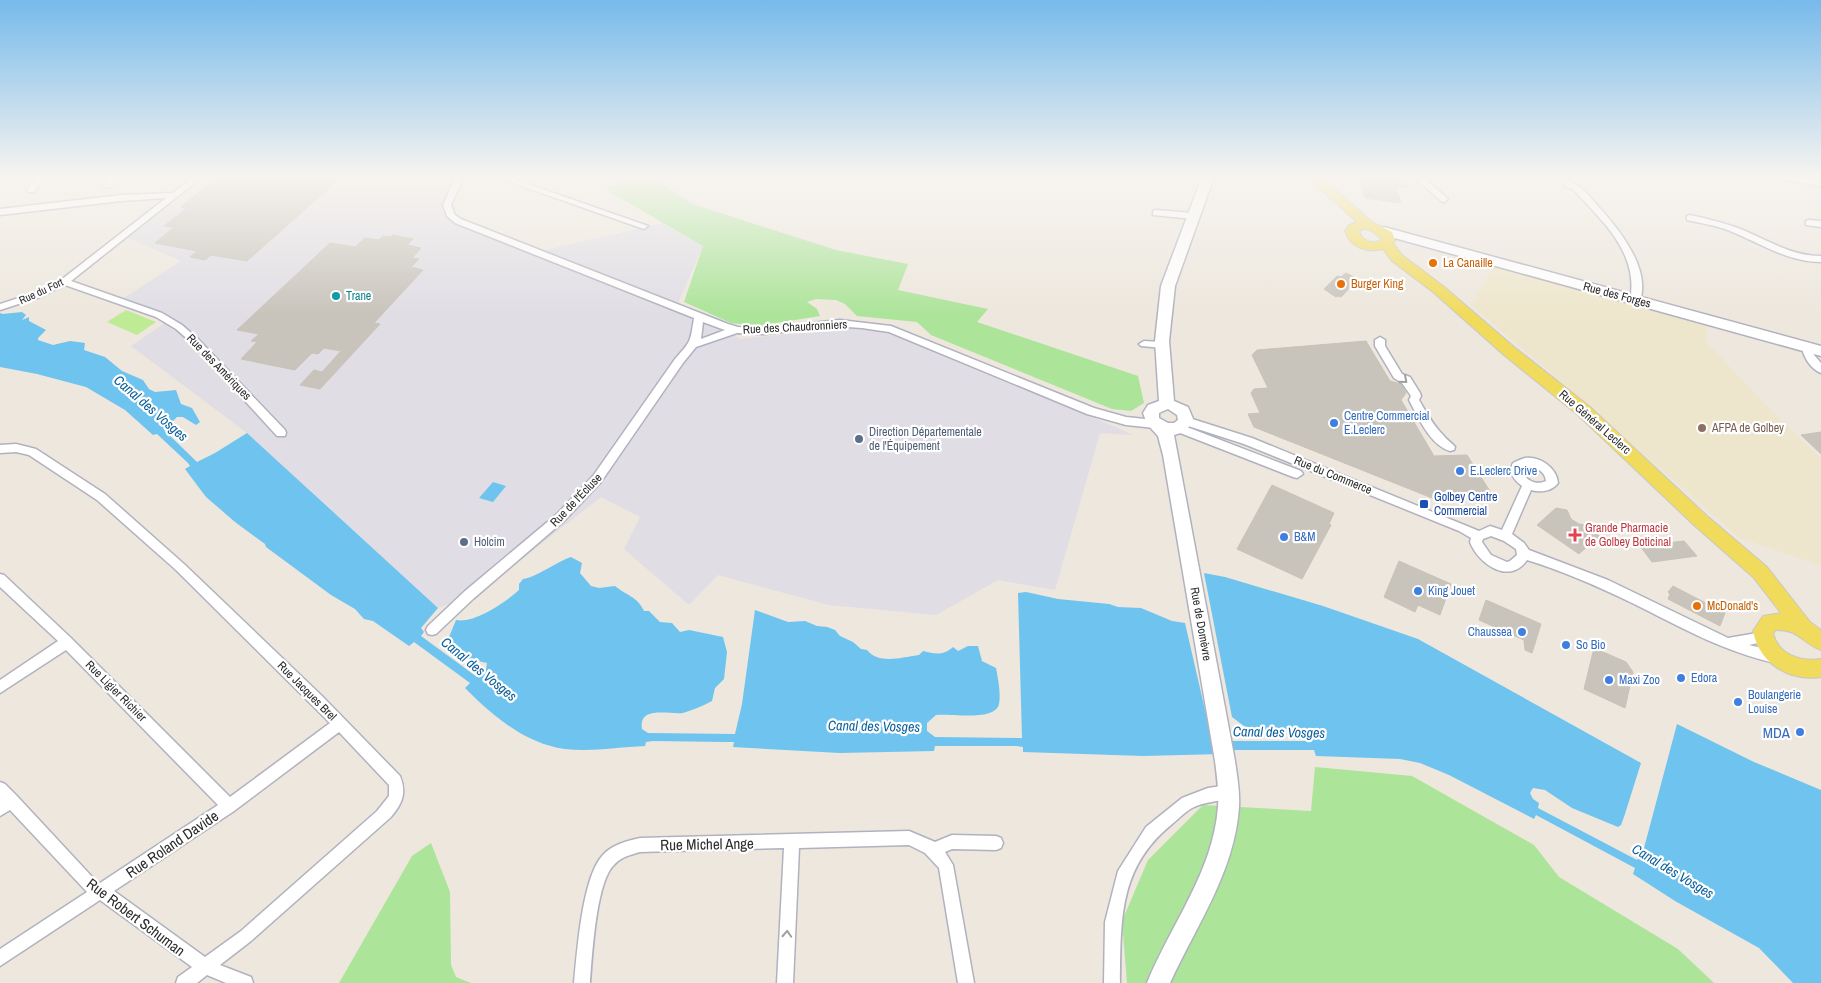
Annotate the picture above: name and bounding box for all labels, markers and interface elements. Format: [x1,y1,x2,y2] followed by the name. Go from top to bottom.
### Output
[1443,255,1493,271] place label: La Canaille
[1427,257,1439,269] marker: La Canaille
[17,274,66,307] street label: Rue du Fort
[1351,276,1404,292] place label: Burger King
[1335,278,1347,290] marker: Burger King
[1581,278,1653,312] street label: Rue des Forges
[346,288,371,304] place label: Trane
[330,290,342,302] marker: Trane
[742,316,848,338] street label: Rue des Chaudronniers
[183,330,255,404] street label: Rue des Amériques
[110,371,192,445] water label: Canal des Vosges
[1398,375,1407,384] one-way arrow
[1556,386,1634,458] street label: Rue Général Leclerc
[1344,408,1429,438] place label: Centre Commercial E.Leclerc
[1328,417,1340,429] marker: Centre Commercial E.Leclerc
[1711,420,1784,436] place label: AFPA de Golbey
[1696,422,1708,434] marker: AFPA de Golbey
[869,424,982,454] place label: Direction Départementale de l'Équipement
[853,433,865,445] marker: Direction Départementale de l'Équipement
[1292,452,1374,498] street label: Rue du Commerce
[1470,463,1537,479] place label: E.Leclerc Drive
[1454,465,1466,477] marker: E.Leclerc Drive
[547,470,605,530] street label: Rue de l'Écluse
[1434,489,1497,519] place label: Golbey Centre Commercial
[1418,498,1430,510] marker: Golbey Centre Commercial
[1585,520,1671,550] place label: Grande Pharmacie de Golbey Boticinal
[1294,529,1315,545] place label: B&M
[1569,529,1581,541] marker: Grande Pharmacie de Golbey Boticinal
[1278,531,1290,543] marker: B&M
[474,534,505,550] place label: Holcim
[458,536,470,548] marker: Holcim
[1428,583,1475,599] place label: King Jouet
[1412,585,1424,597] marker: King Jouet
[1187,586,1215,662] street label: Rue de Domèvre
[1707,598,1758,614] place label: McDonald's
[1691,600,1703,612] marker: McDonald's
[1468,624,1513,640] place label: Chaussea
[1516,626,1528,638] marker: Chaussea
[437,633,521,705] water label: Canal des Vosges
[1576,637,1606,653] place label: So Bio
[1560,639,1572,651] marker: So Bio
[82,657,151,726] street label: Rue Ligier Richier
[274,658,340,724] street label: Rue Jacques Brel
[1691,670,1718,686] place label: Edora
[1619,672,1660,688] place label: Maxi Zoo
[1675,672,1687,684] marker: Edora
[1603,674,1615,686] marker: Maxi Zoo
[1748,687,1801,717] place label: Boulangerie Louise
[1732,696,1744,708] marker: Boulangerie Louise
[828,716,921,736] water label: Canal des Vosges
[1233,722,1326,742] water label: Canal des Vosges
[1763,722,1791,743] place label: MDA
[1794,726,1806,738] marker: MDA
[122,805,222,883] street label: Rue Roland Davide
[660,833,754,855] street label: Rue Michel Ange
[1629,839,1717,903] water label: Canal des Vosges
[82,873,190,961] street label: Rue Robert Schuman
[782,930,793,938] one-way arrow

